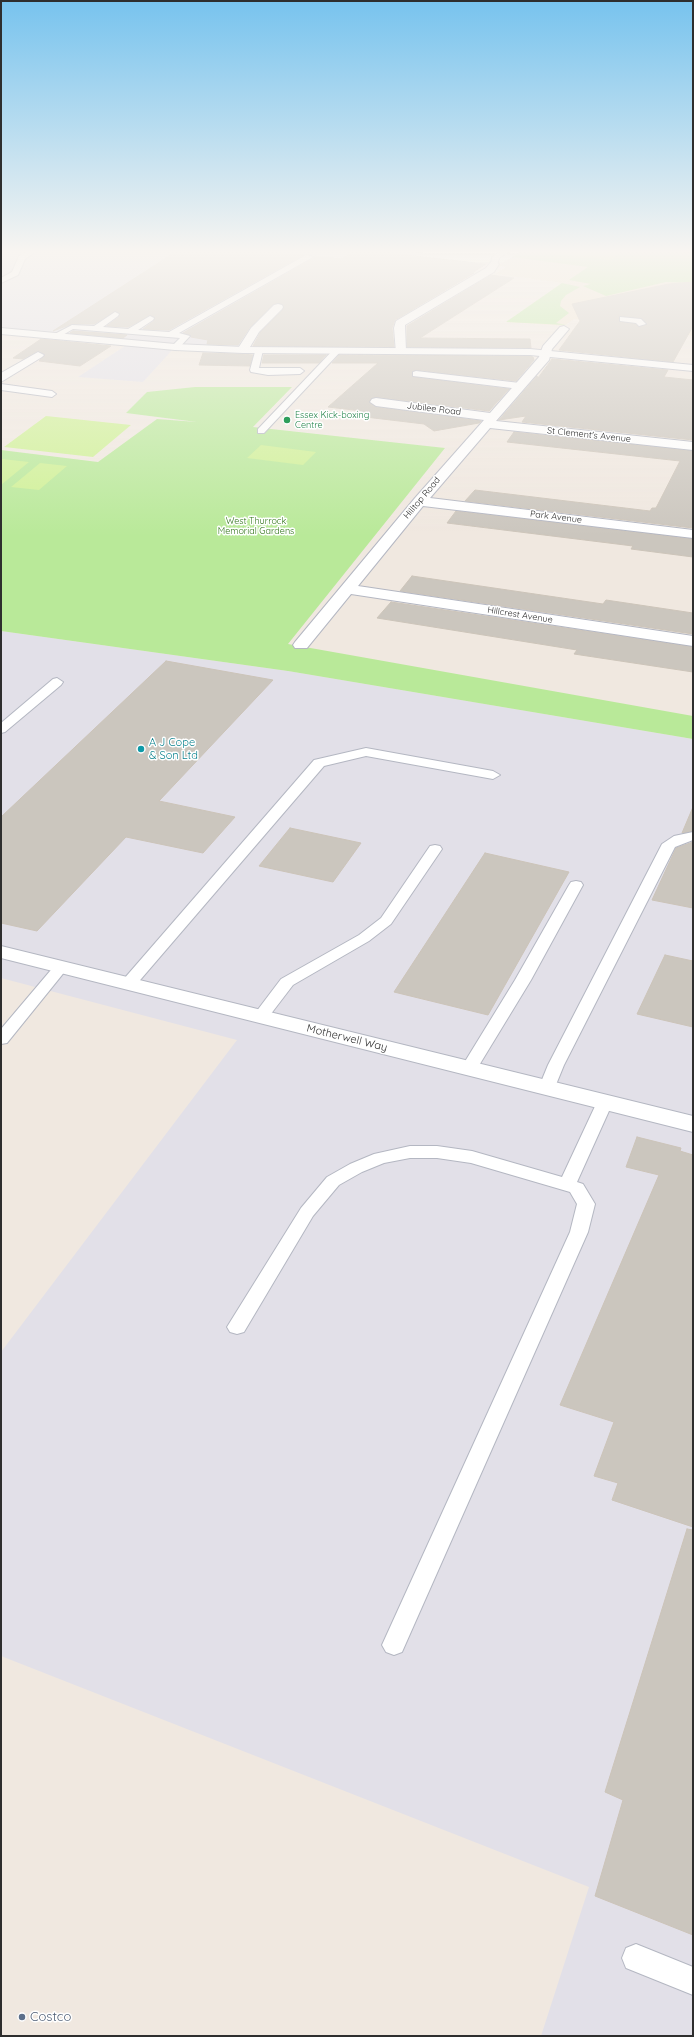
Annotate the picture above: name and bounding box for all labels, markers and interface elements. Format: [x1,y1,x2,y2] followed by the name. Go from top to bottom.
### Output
[406,400,462,418] street label: Jubilee Road
[295,410,369,431] place label: Essex Kick-boxing Centre
[282,415,292,425] marker: Essex Kick-boxing Centre
[547,425,631,445] street label: St Clement's Avenue
[401,475,443,521] street label: Hilltop Road
[529,508,583,526] street label: Park Avenue
[218,516,294,537] park label: West Thurrock Memorial Gardens
[487,605,553,625] street label: Hillcrest Avenue
[149,736,198,762] place label: A J Cope & Son Ltd
[136,744,146,754] marker: A J Cope & Son Ltd
[305,1022,389,1054] street label: Motherwell Way
[30,2009,71,2025] place label: Costco
[17,2012,27,2022] marker: Costco

